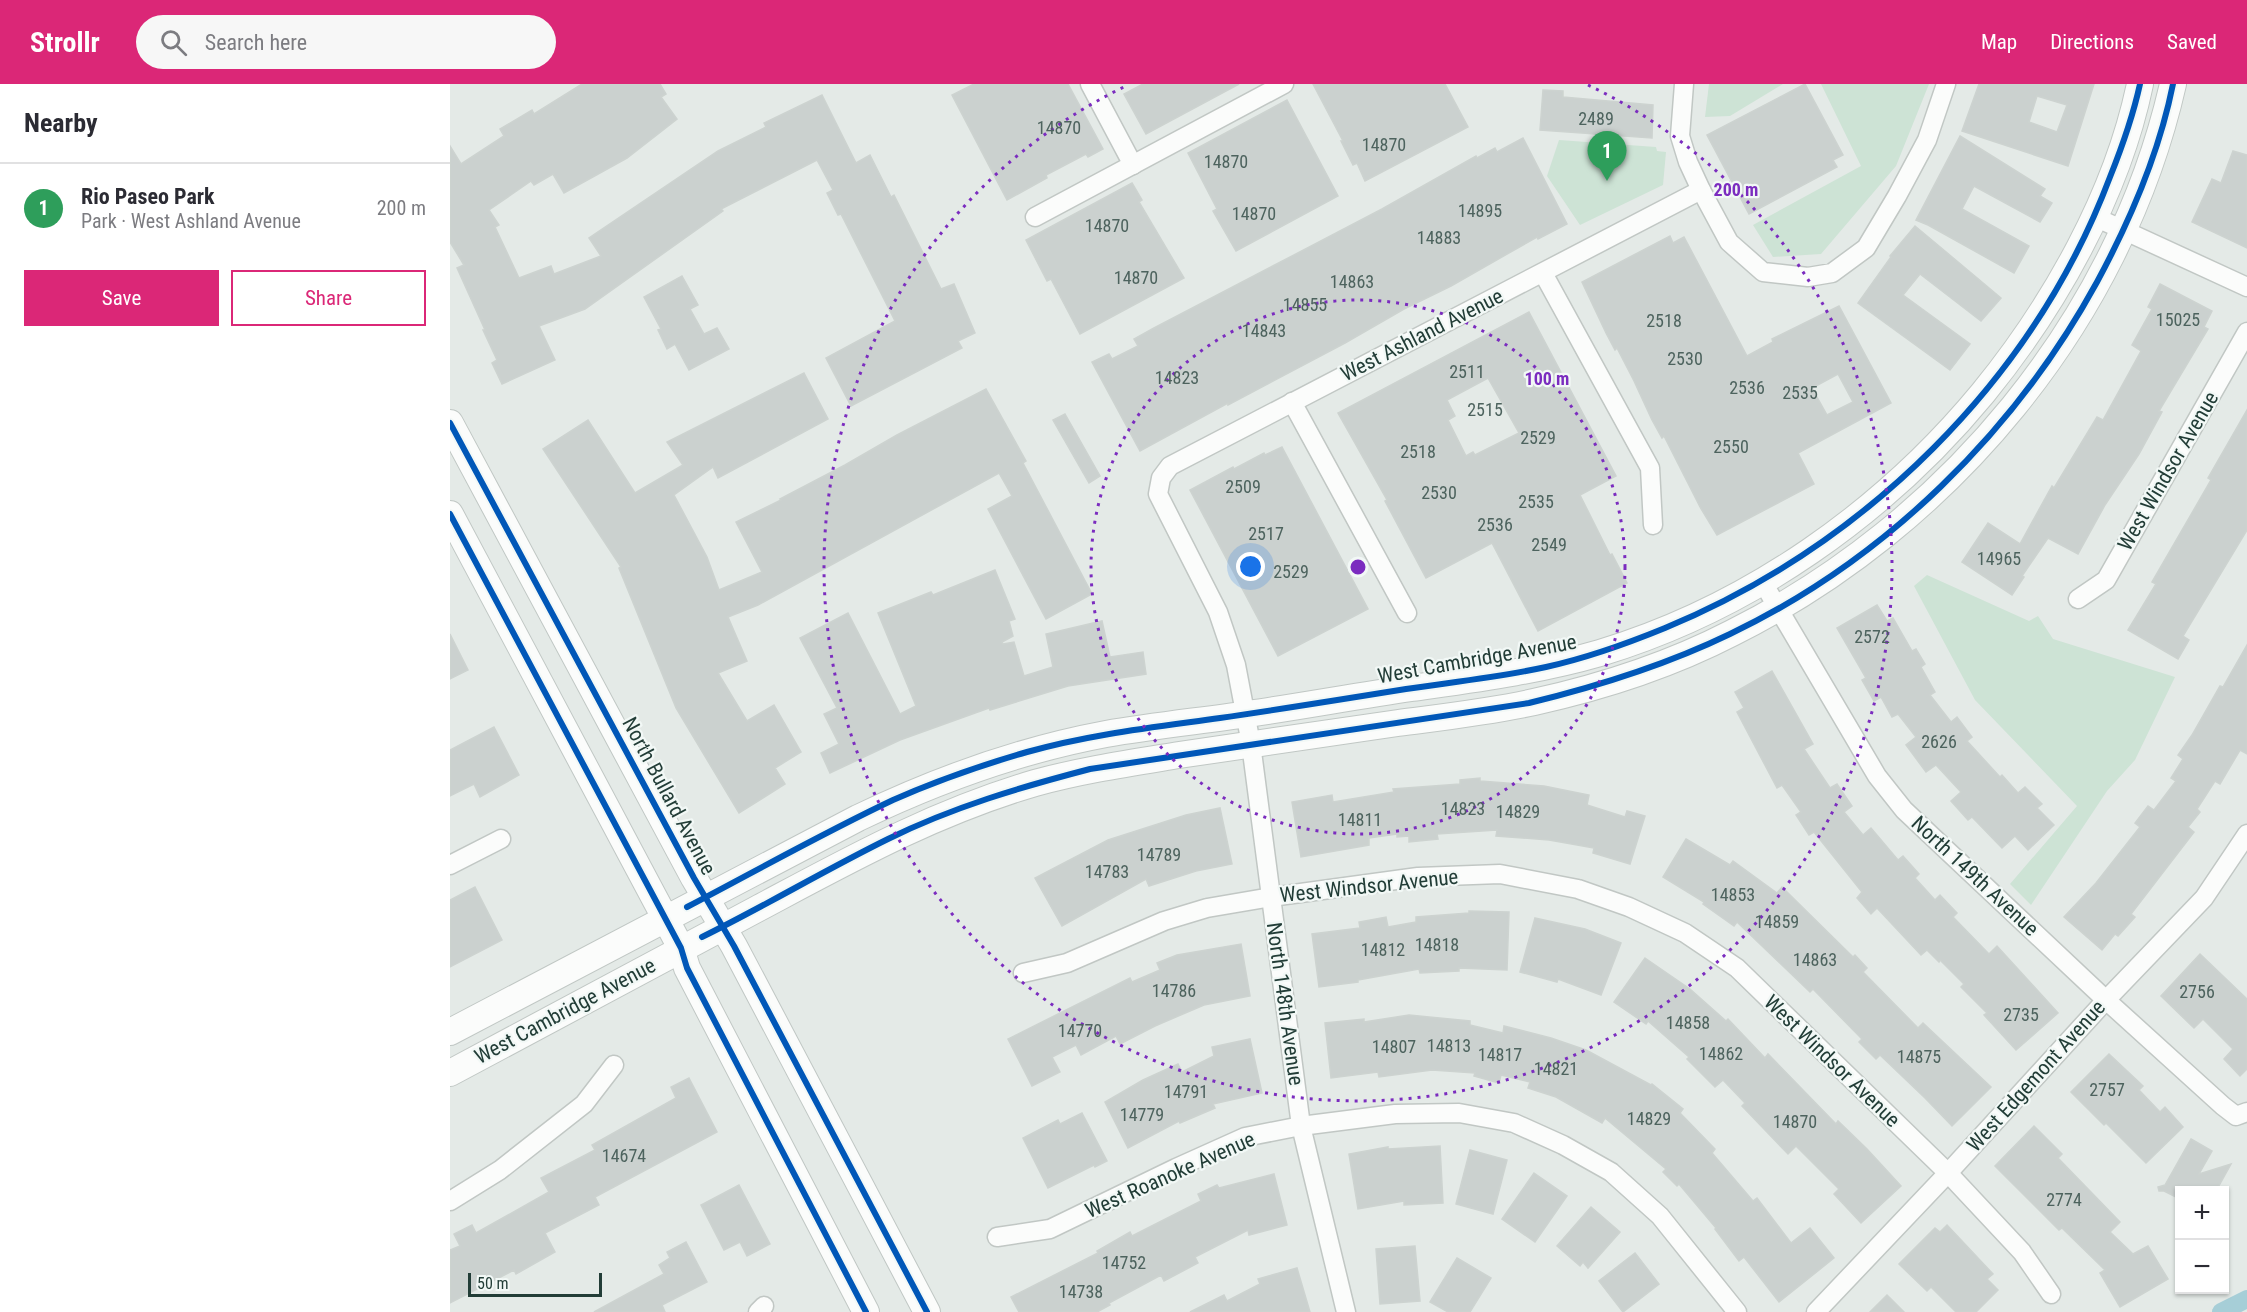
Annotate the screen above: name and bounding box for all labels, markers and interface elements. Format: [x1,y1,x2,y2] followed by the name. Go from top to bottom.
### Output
[136,15,556,69] search box
[30,26,100,59] text: Strollr
[157,26,190,59] icon: search
[205,30,307,55] text: Search here
[1981,30,2017,54] text: Map
[2050,30,2134,54] text: Directions
[2167,30,2217,54] text: Saved
[24,108,98,138] text: Nearby
[1578,108,1614,129] house number: 2489
[1037,117,1081,138] house number: 14870
[1588,132,1626,181] pin: 1
[1362,134,1406,155] house number: 14870
[1204,151,1248,172] house number: 14870
[1714,179,1758,200] text: 200 m
[81,184,215,209] text: Rio Paseo Park
[38,196,49,220] text: 1
[377,196,426,220] text: 200 m
[1458,200,1502,221] house number: 14895
[1232,203,1276,224] house number: 14870
[81,209,301,233] text: Park · West Ashland Avenue
[1085,215,1129,236] house number: 14870
[1417,227,1461,248] house number: 14883
[1114,267,1158,288] house number: 14870
[24,270,219,326] button: Save
[231,270,426,326] button: Share
[1330,271,1374,292] house number: 14863
[1337,284,1507,386] street label: West Ashland Avenue
[1283,294,1327,315] house number: 14855
[2156,309,2200,330] house number: 15025
[1646,310,1682,331] house number: 2518
[1242,320,1286,341] house number: 14843
[1667,348,1703,369] house number: 2530
[1449,361,1485,382] house number: 2511
[1155,367,1199,388] house number: 14823
[1525,368,1569,389] text: 100 m
[1729,377,1765,398] house number: 2536
[1782,382,1818,403] house number: 2535
[2113,387,2223,555] street label: West Windsor Avenue
[1467,399,1503,420] house number: 2515
[1520,427,1556,448] house number: 2529
[1713,436,1749,457] house number: 2550
[1400,441,1436,462] house number: 2518
[1225,476,1261,497] house number: 2509
[1421,482,1457,503] house number: 2530
[1518,491,1554,512] house number: 2535
[1477,514,1513,535] house number: 2536
[1248,523,1284,544] house number: 2517
[1531,534,1567,555] house number: 2549
[1977,548,2021,569] house number: 14965
[1236,552,1265,581] your location
[1348,557,1368,577] centre of rings
[1273,561,1309,582] house number: 2529
[1854,626,1890,647] house number: 2572
[1376,630,1578,688] street label: West Cambridge Avenue
[617,713,721,879] street label: North Bullard Avenue
[1921,731,1957,752] house number: 2626
[1441,798,1485,819] house number: 14823
[1496,801,1540,822] house number: 14829
[1338,809,1382,830] house number: 14811
[1907,811,2043,941] street label: North 149th Avenue
[1137,844,1181,865] house number: 14789
[1085,861,1129,882] house number: 14783
[1279,865,1460,907] street label: West Windsor Avenue
[1711,884,1755,905] house number: 14853
[1755,911,1799,932] house number: 14859
[1262,921,1308,1087] street label: North 148th Avenue
[1415,934,1459,955] house number: 14818
[1361,939,1405,960] house number: 14812
[1793,949,1837,970] house number: 14863
[470,953,660,1069] street label: West Cambridge Avenue
[1152,980,1196,1001] house number: 14786
[2179,981,2215,1002] house number: 2756
[1759,990,1905,1132] street label: West Windsor Avenue
[1962,995,2110,1156] street label: West Edgemont Avenue
[2003,1004,2039,1025] house number: 2735
[1666,1012,1710,1033] house number: 14858
[1058,1020,1102,1041] house number: 14770
[1427,1035,1471,1056] house number: 14813
[1372,1036,1416,1057] house number: 14807
[1699,1043,1743,1064] house number: 14862
[1478,1044,1522,1065] house number: 14817
[1897,1046,1941,1067] house number: 14875
[1534,1058,1578,1079] house number: 14821
[2089,1079,2125,1100] house number: 2757
[1164,1081,1208,1102] house number: 14791
[1120,1104,1164,1125] house number: 14779
[1627,1108,1671,1129] house number: 14829
[1773,1111,1817,1132] house number: 14870
[1082,1127,1259,1223] street label: West Roanoke Avenue
[602,1145,646,1166] house number: 14674
[2175,1186,2229,1294] map controls
[2175,1186,2229,1240] button: +
[2046,1189,2082,1210] house number: 2774
[2175,1240,2229,1294] button: −
[1102,1252,1146,1273] house number: 14752
[468,1270,602,1298] scale bar
[477,1274,509,1293] text: 50 m
[1059,1281,1103,1302] house number: 14738

